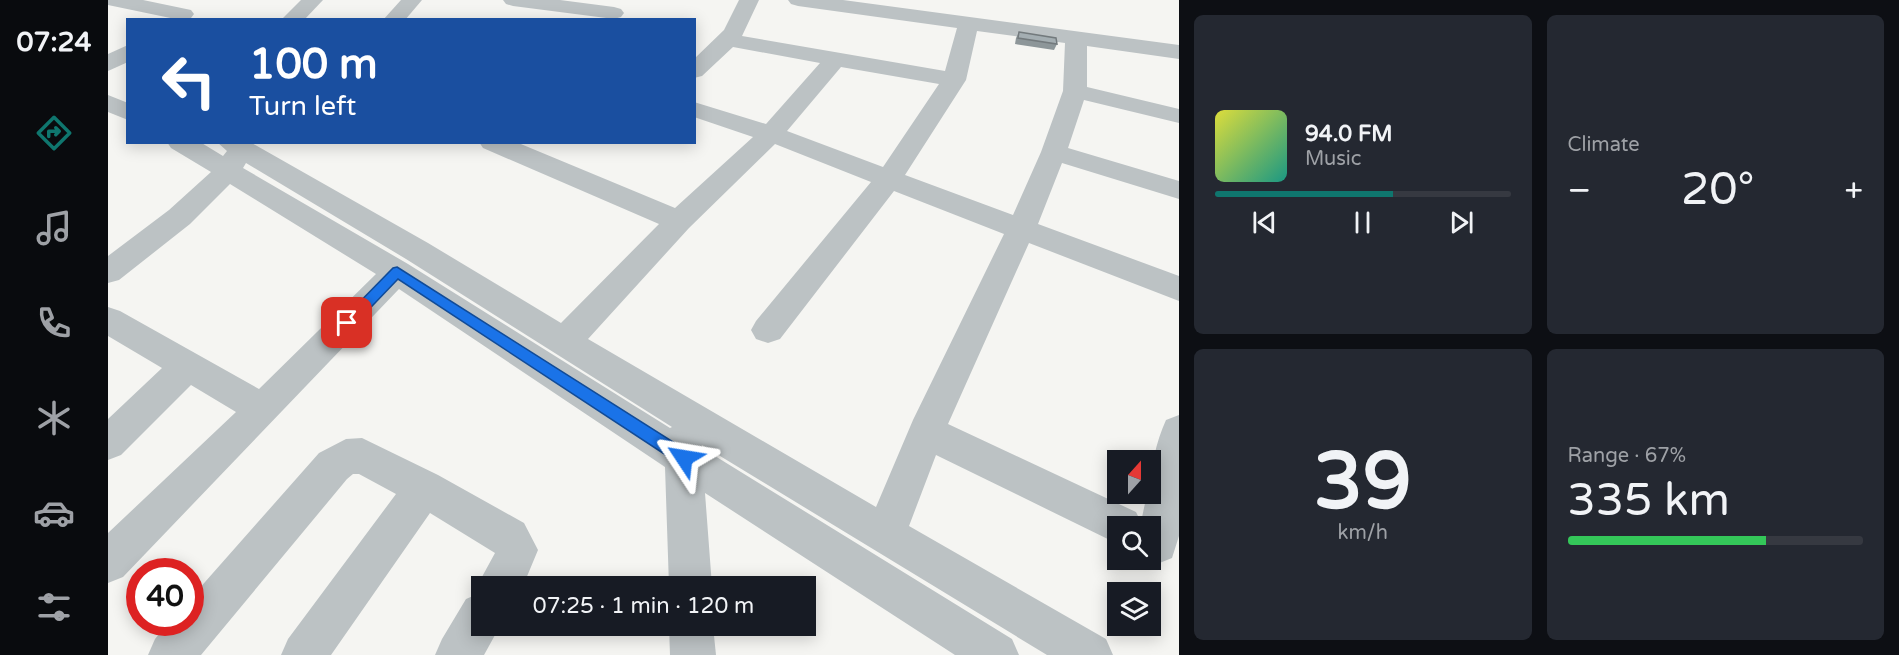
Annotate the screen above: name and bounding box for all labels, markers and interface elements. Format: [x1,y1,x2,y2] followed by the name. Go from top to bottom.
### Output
[17,26,91,59] text: 07:24
[249,39,378,90] text: 100 m
[150,42,228,120] icon: left
[249,90,356,123] text: Turn left
[33,112,75,154] icon: directions
[1305,121,1393,147] text: 94.0 FM
[1568,133,1640,157] text: Climate
[1305,147,1361,171] text: Music
[1681,163,1754,217] text: 20°
[1568,171,1591,210] text: −
[1844,171,1863,210] text: +
[1248,206,1281,239] icon: previous
[1346,206,1379,239] icon: pause
[1445,206,1478,239] icon: next
[33,207,75,249] icon: music
[321,297,372,348] pin
[33,302,75,344] icon: phone
[330,306,363,339] icon: arrive
[33,397,75,439] icon: climate
[652,426,716,490] position arrow
[1314,435,1412,529] text: 39
[1568,444,1686,468] text: Range · 67%
[1107,450,1161,504] north arrow
[1107,450,1161,636] map controls
[1568,474,1730,528] text: 335 km
[33,492,75,534] icon: car
[1107,516,1161,570] button: search
[1338,521,1388,545] text: km/h
[126,558,204,636] speed limit sign: 40
[1107,582,1161,636] button: layers
[33,586,75,628] icon: filters
[533,593,754,619] text: 07:25 · 1 min · 120 m

